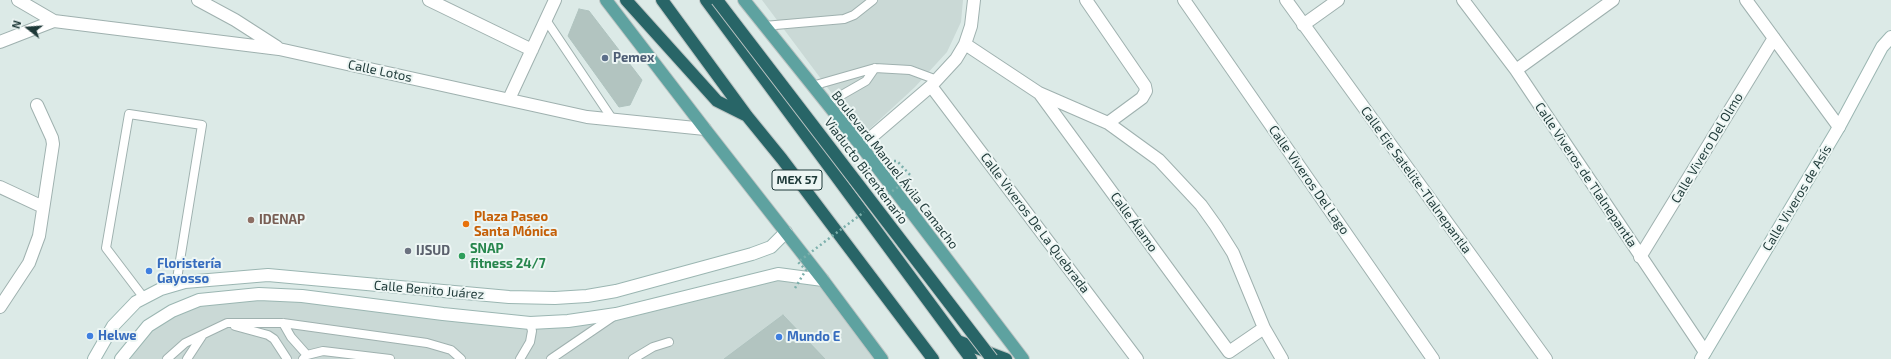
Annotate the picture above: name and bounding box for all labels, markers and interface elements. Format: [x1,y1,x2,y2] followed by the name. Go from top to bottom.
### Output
[8,8,48,48] north arrow
[9,19,23,30] text: N
[613,50,654,66] place label: Pemex
[600,53,610,63] marker: Pemex
[347,57,413,85] street label: Calle Lotos
[828,88,962,252] street label: Boulevard Manuel Ávila Camacho
[1668,90,1746,206] street label: Calle Vivero Del Olmo
[1532,100,1640,250] street label: Calle Viveros de Tlalnepantla
[1357,103,1475,257] street label: Calle Eje Satelite-Tlalnepantla
[821,115,911,227] street label: Viaducto Bicentenario
[1265,122,1353,238] street label: Calle Viveros Del Lago
[1759,142,1835,254] street label: Calle Viveros de Asís
[977,150,1093,296] street label: Calle Viveros De La Quebrada
[772,170,822,190] road number: MEX 57
[1107,189,1161,255] street label: Calle Álamo
[474,209,557,240] place label: Plaza Paseo Santa Mónica
[259,212,305,228] place label: IDENAP
[246,215,256,225] marker: IDENAP
[461,219,471,229] marker: Plaza Paseo Santa Mónica
[470,241,546,272] place label: SNAP fitness 24/7
[416,243,450,259] place label: IJSUD
[403,246,413,256] marker: IJSUD
[457,251,467,261] marker: SNAP fitness 24/7
[157,256,221,287] place label: Floristería Gayosso
[144,266,154,276] marker: Floristería Gayosso
[373,277,485,303] street label: Calle Benito Juárez
[98,328,137,344] place label: Helwe
[787,329,840,345] place label: Mundo E
[85,331,95,341] marker: Helwe
[774,332,784,342] marker: Mundo E

